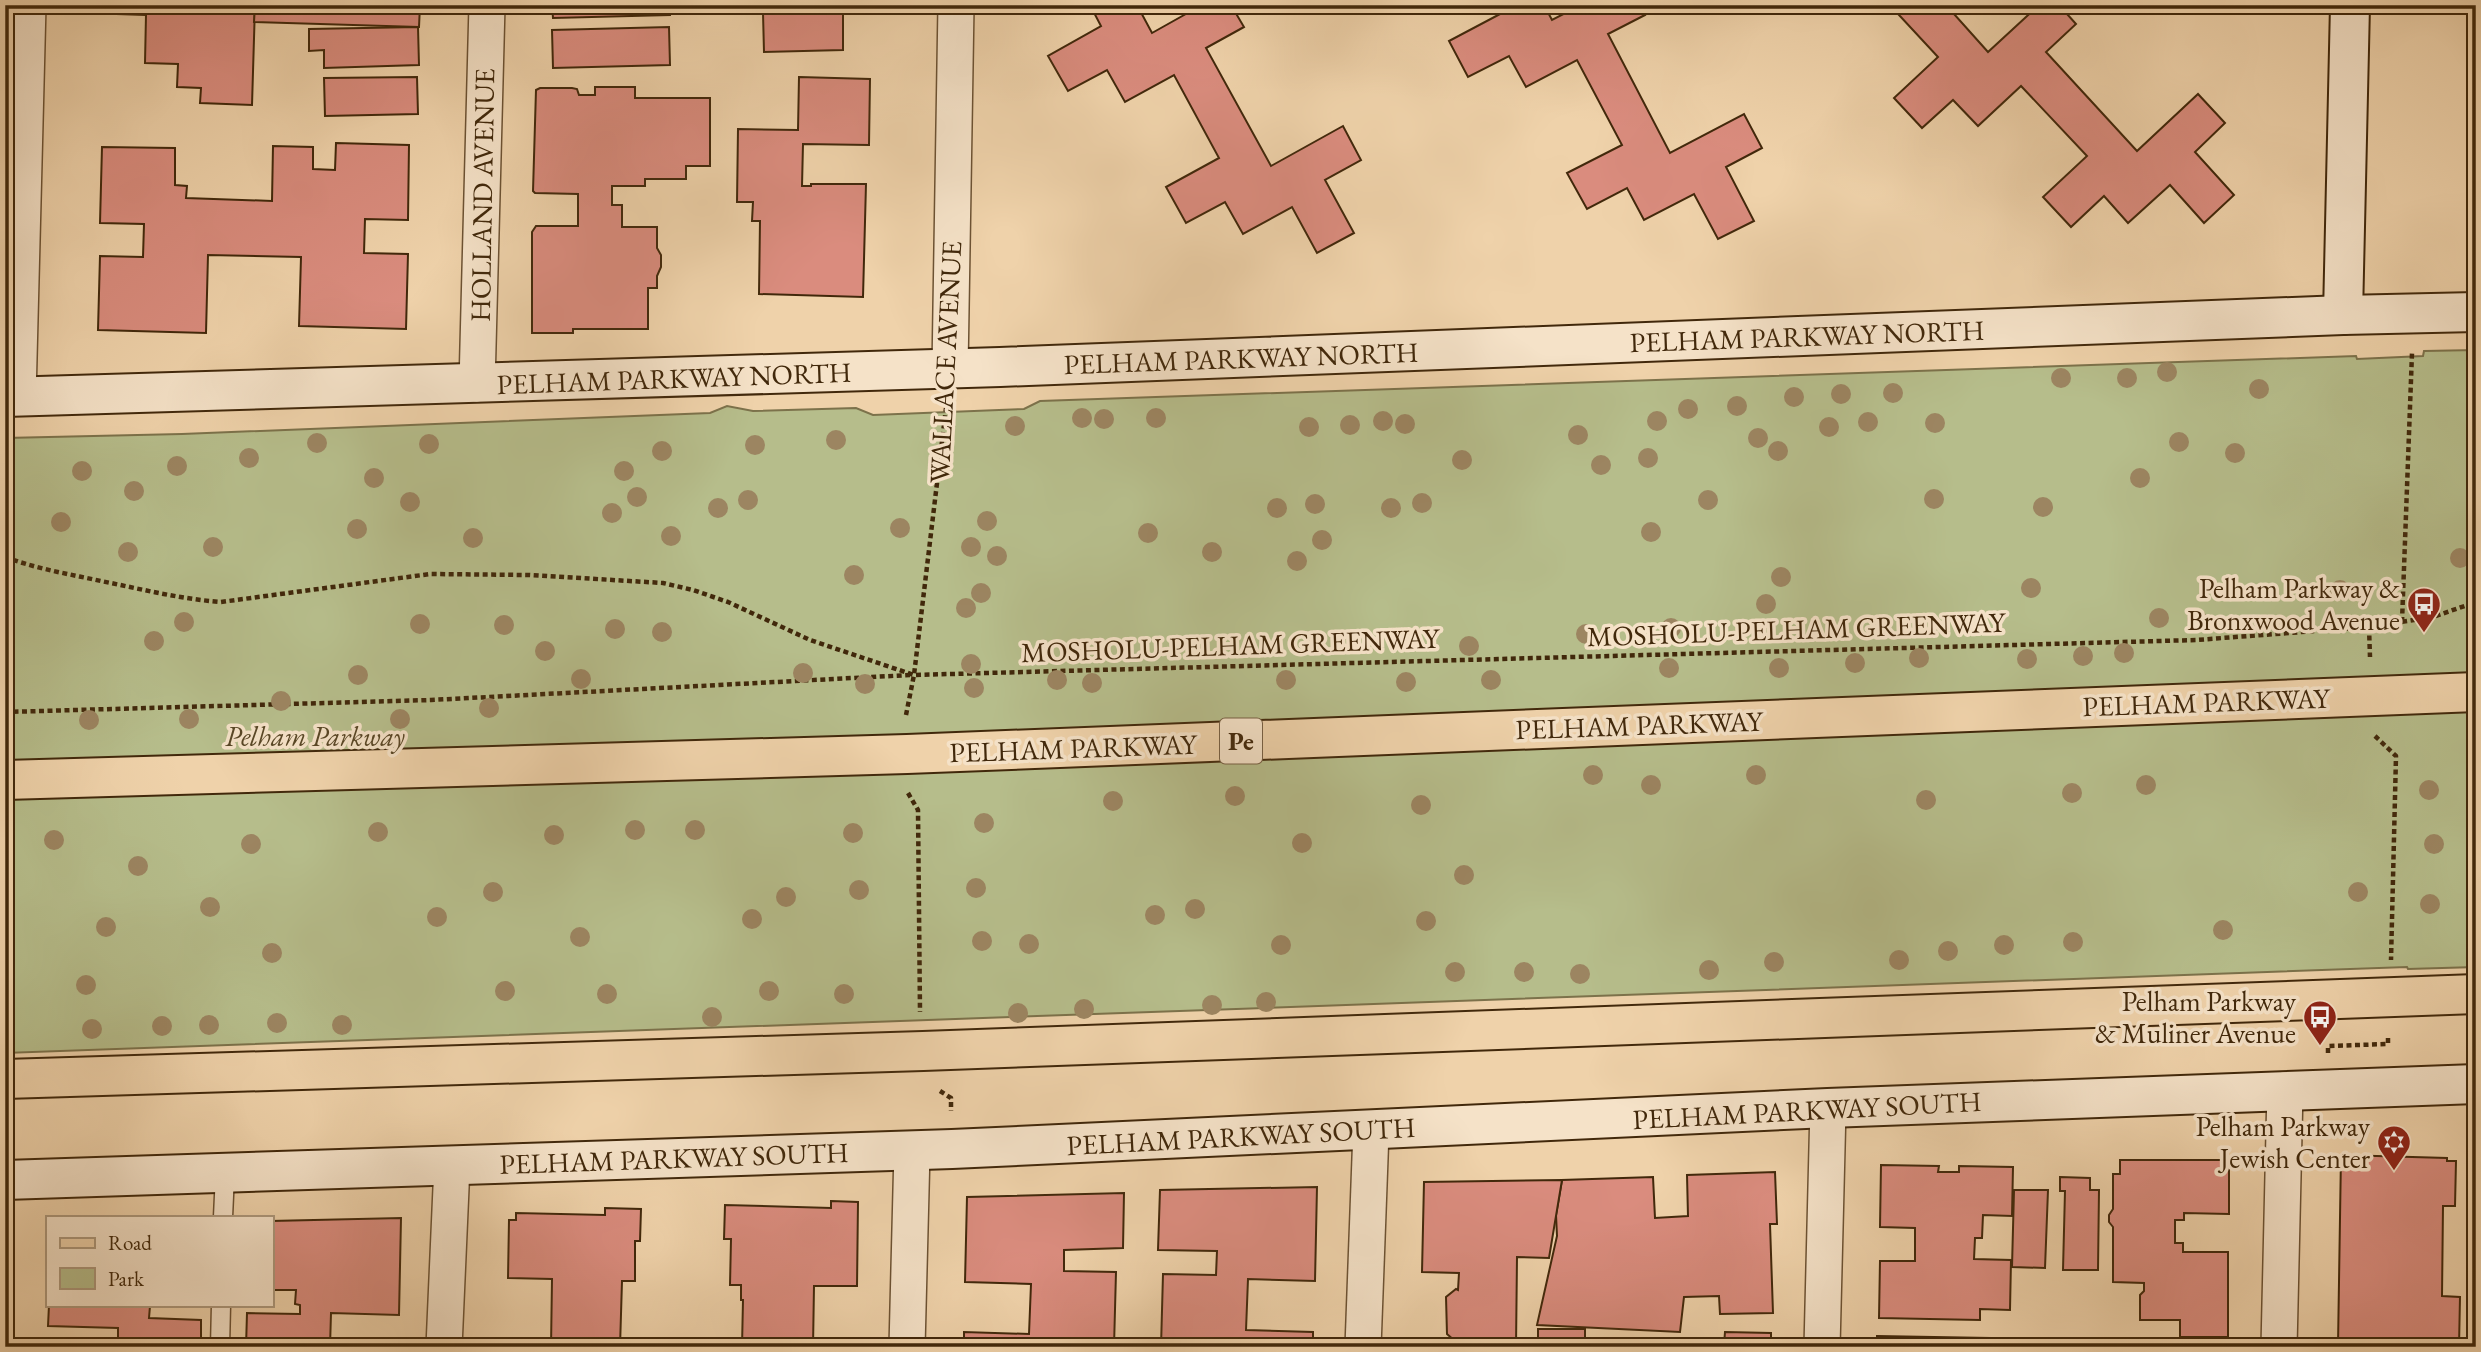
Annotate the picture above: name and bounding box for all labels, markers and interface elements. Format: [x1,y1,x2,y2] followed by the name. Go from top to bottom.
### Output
[462,68,502,322] street label: HOLLAND AVENUE
[921,240,969,484] street label: WALLACE AVENUE
[1629,312,1985,360] street label: PELHAM PARKWAY NORTH
[1063,334,1419,382] street label: PELHAM PARKWAY NORTH
[496,354,852,402] street label: PELHAM PARKWAY NORTH
[2187,570,2400,638] place label: Pelham Parkway & Bronxwood Avenue
[2405,585,2443,634] bus stop icon: Pelham Parkway & Bronxwood Avenue
[1586,604,2008,654] street label: MOSHOLU-PELHAM GREENWAY
[1020,620,1442,670] street label: MOSHOLU-PELHAM GREENWAY
[2082,680,2332,724] street label: PELHAM PARKWAY
[1515,703,1765,747] street label: PELHAM PARKWAY
[225,718,406,754] park label: Pelham Parkway
[1220,719,1262,764] road number: Pe
[949,726,1199,770] street label: PELHAM PARKWAY
[2095,983,2297,1051] place label: Pelham Parkway & Muliner Avenue
[2301,998,2339,1047] bus stop icon: Pelham Parkway & Muliner Avenue
[1632,1083,1982,1137] street label: PELHAM PARKWAY SOUTH
[2196,1108,2371,1176] place label: Pelham Parkway Jewish Center
[1066,1109,1416,1163] street label: PELHAM PARKWAY SOUTH
[2375,1123,2413,1172] synagogue icon: Pelham Parkway Jewish Center
[499,1134,849,1182] street label: PELHAM PARKWAY SOUTH
[46,1216,273,1306] legend
[108,1229,152,1256] text: Road
[108,1265,145,1292] text: Park

